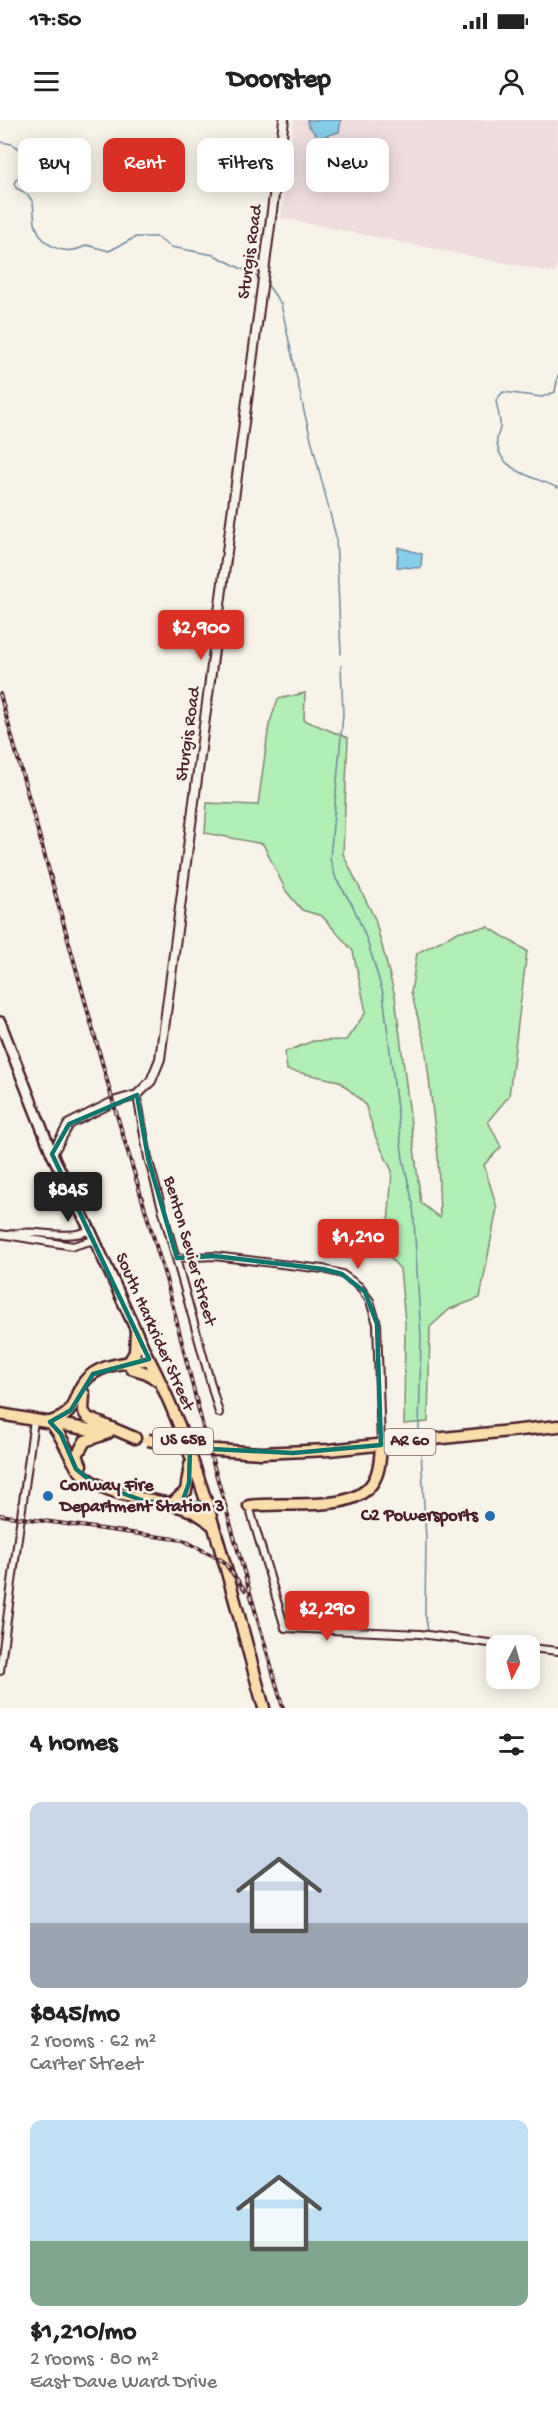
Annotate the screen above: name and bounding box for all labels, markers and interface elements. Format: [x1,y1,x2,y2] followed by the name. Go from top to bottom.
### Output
[30,8,81,34] text: 17:50
[30,65,63,98] icon: menu
[227,65,331,97] text: Doorstep
[495,65,528,98] icon: person
[18,138,91,192] chip: Buy
[103,138,185,192] chip: Rent
[197,138,294,192] chip: Filters
[306,138,389,192] chip: New
[234,202,268,300] street label: Sturgis Road
[152,610,250,661] pin: $2,900
[172,618,230,641] text: $2,900
[172,684,206,782] street label: Sturgis Road
[32,1172,104,1223] pin: $845
[157,1173,221,1329] street label: Benton Sevier Street
[48,1180,88,1203] text: $845
[309,1219,407,1270] pin: $1,210
[332,1227,384,1250] text: $1,210
[110,1250,199,1416] street label: South Harkrider Street
[153,1428,213,1454] road number: US 65B
[384,1429,436,1455] road number: AR 60
[58,1476,224,1518] place label: Conway Fire Department Station 3
[41,1489,55,1503] marker: Conway Fire Department Station 3
[360,1506,479,1527] place label: C2 Powersports
[483,1509,497,1523] marker: C2 Powersports
[278,1591,376,1642] pin: $2,290
[299,1599,355,1622] text: $2,290
[486,1635,540,1689] north arrow
[486,1635,540,1689] map controls
[495,1728,528,1761] icon: filters
[30,1729,117,1760] text: 4 homes
[225,1841,333,1949] icon: home
[30,2000,120,2031] text: $845/mo
[30,2031,157,2054] text: 2 rooms · 62 m²
[30,2054,143,2077] text: Carter Street
[225,2159,333,2267] icon: home
[30,2318,137,2349] text: $1,210/mo
[30,2349,159,2372] text: 2 rooms · 80 m²
[30,2372,217,2395] text: East Dave Ward Drive

